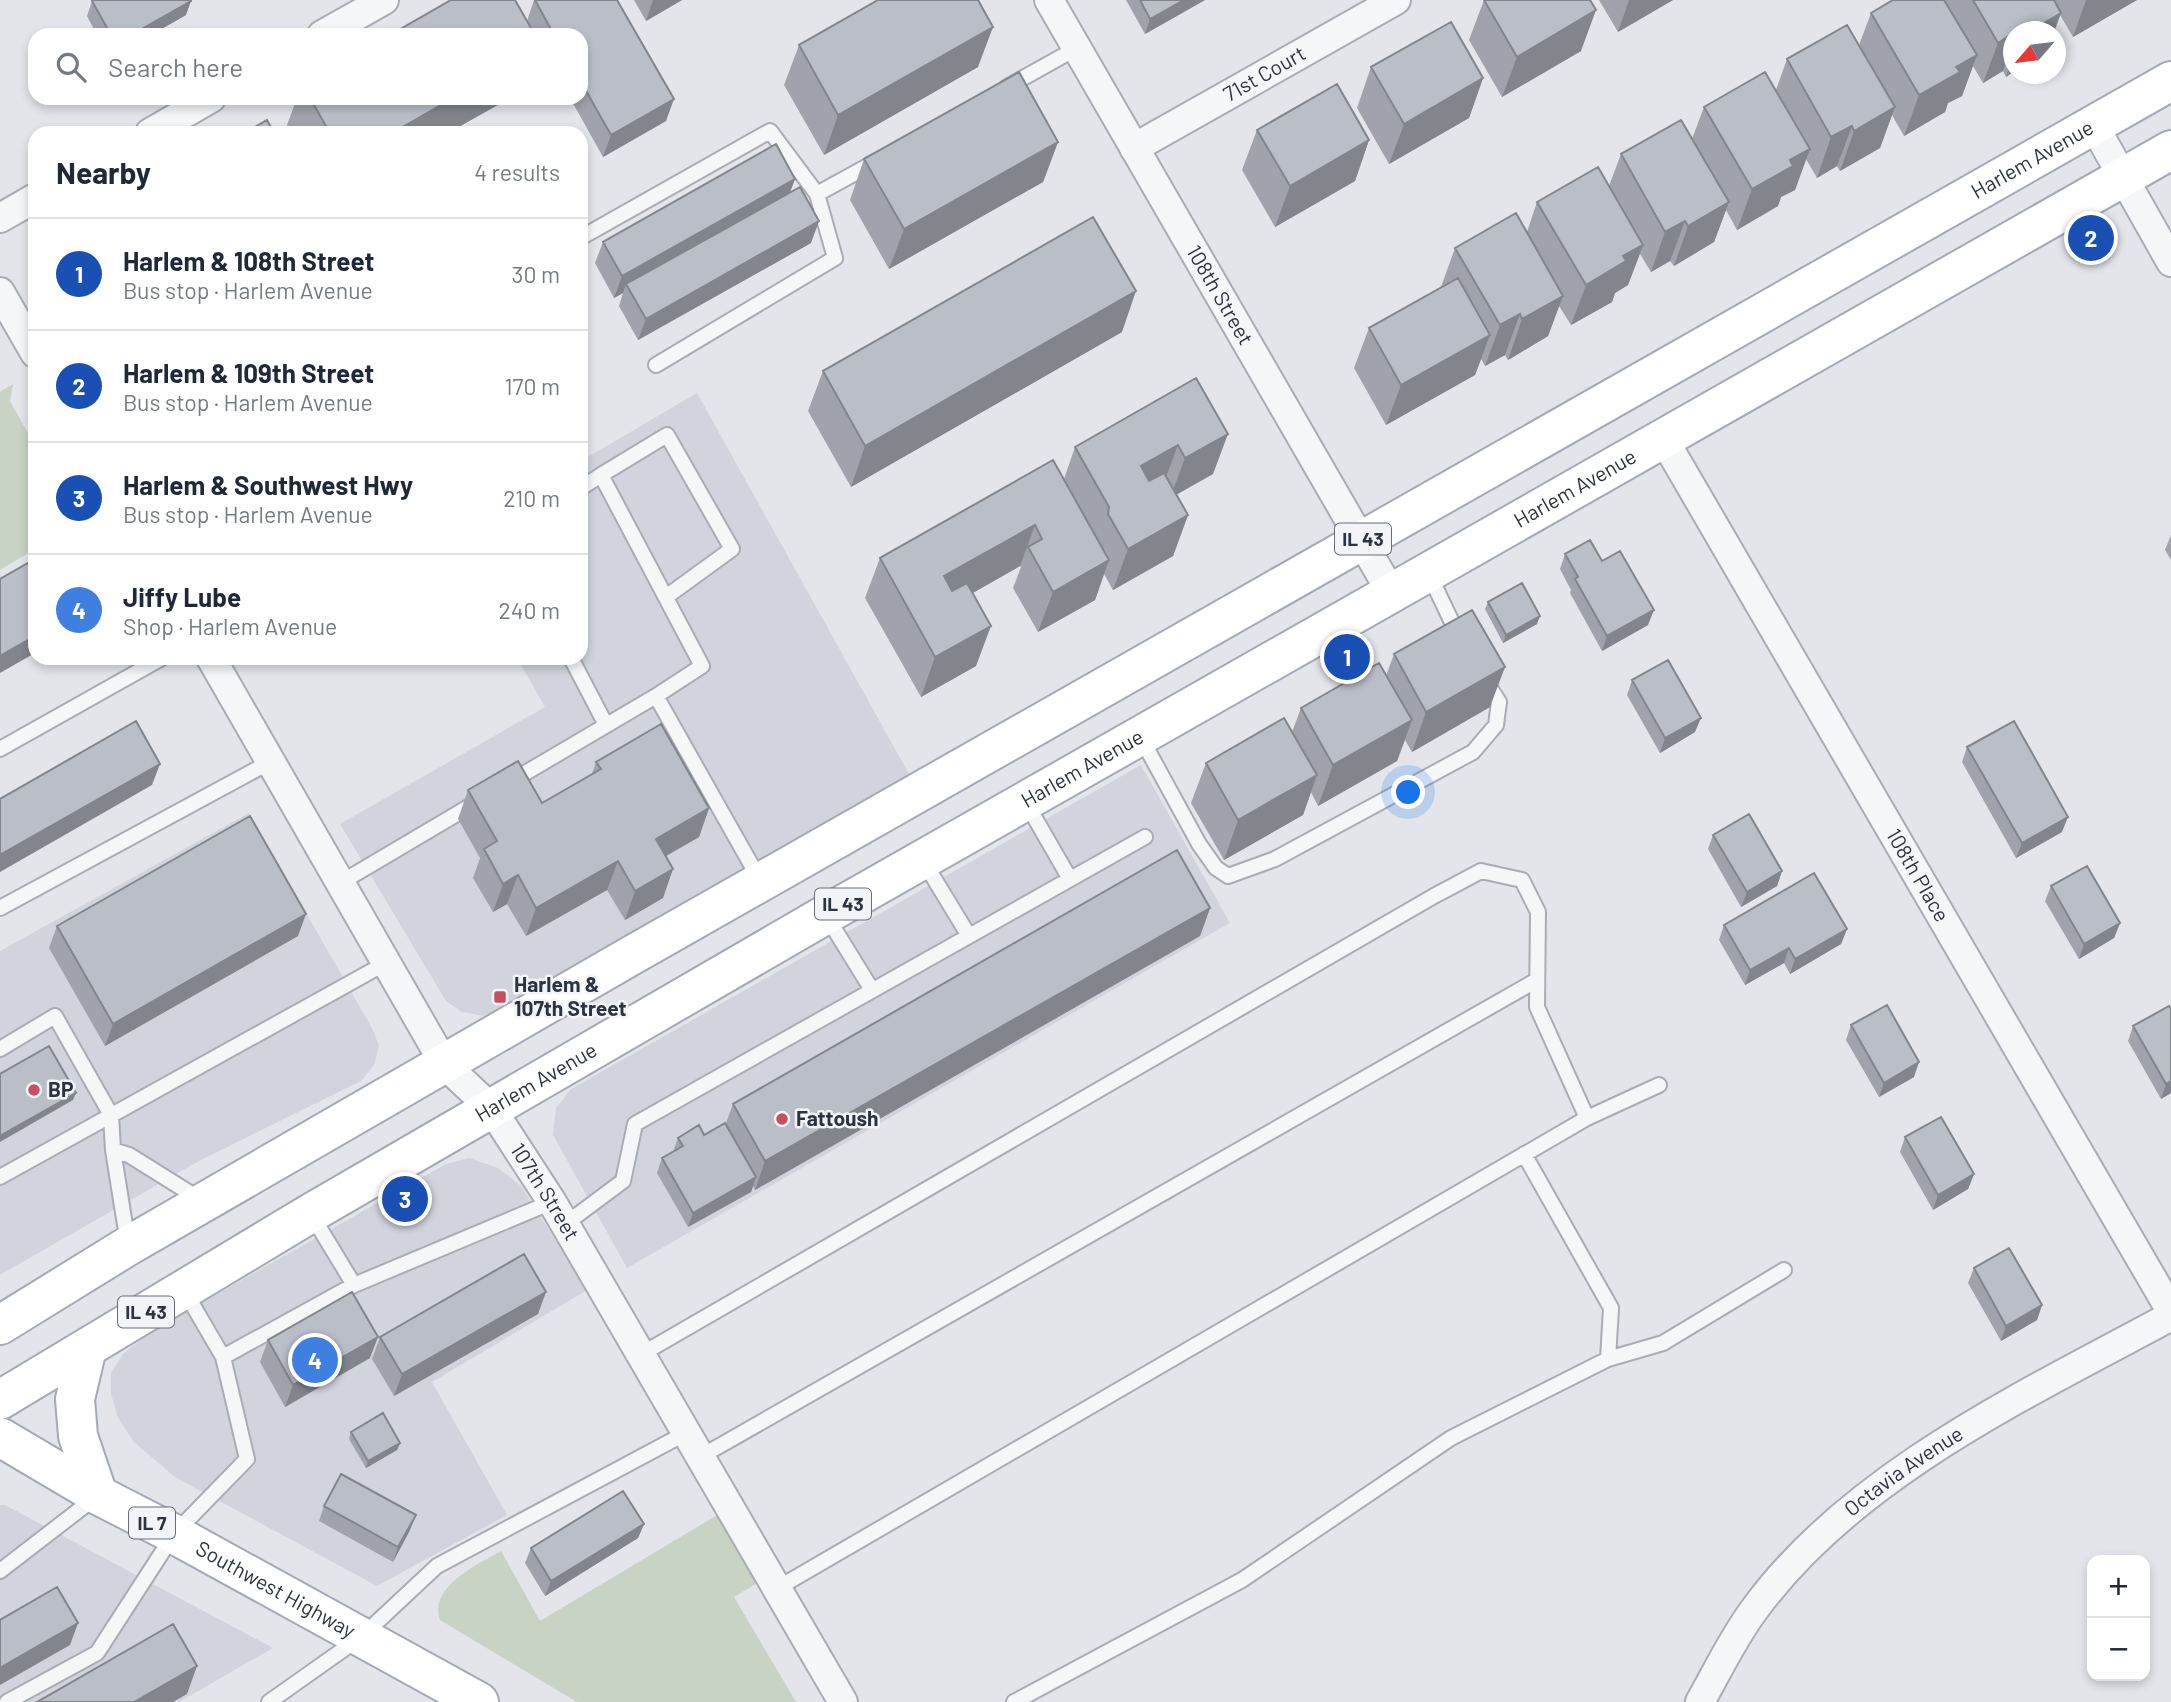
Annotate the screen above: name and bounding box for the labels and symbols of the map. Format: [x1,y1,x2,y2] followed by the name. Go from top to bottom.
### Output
[2003,21,2066,84] north arrow
[1218,40,1309,106] street label: 71st Court
[1966,114,2097,203] street label: Harlem Avenue
[2068,212,2114,264] pin: 2
[1182,240,1259,349] street label: 108th Street
[1509,443,1640,532] street label: Harlem Avenue
[1335,524,1391,554] road number: IL 43
[1324,631,1370,683] pin: 1
[1016,723,1147,812] street label: Harlem Avenue
[1391,775,1425,809] your location
[1882,824,1956,926] street label: 108th Place
[815,888,871,920] road number: IL 43
[514,971,626,1020] place label: Harlem & 107th Street
[492,989,508,1005] marker: Harlem & 107th Street
[470,1036,601,1126] street label: Harlem Avenue
[48,1076,74,1101] place label: BP
[26,1082,42,1098] marker: BP
[796,1105,879,1130] place label: Fattoush
[774,1111,790,1127] marker: Fattoush
[506,1138,585,1244] street label: 107th Street
[382,1173,428,1225] pin: 3
[118,1296,174,1328] road number: IL 43
[292,1334,338,1386] pin: 4
[1838,1420,1967,1521] street label: Octavia Avenue
[129,1508,175,1539] road number: IL 7
[192,1535,360,1643] street label: Southwest Highway

